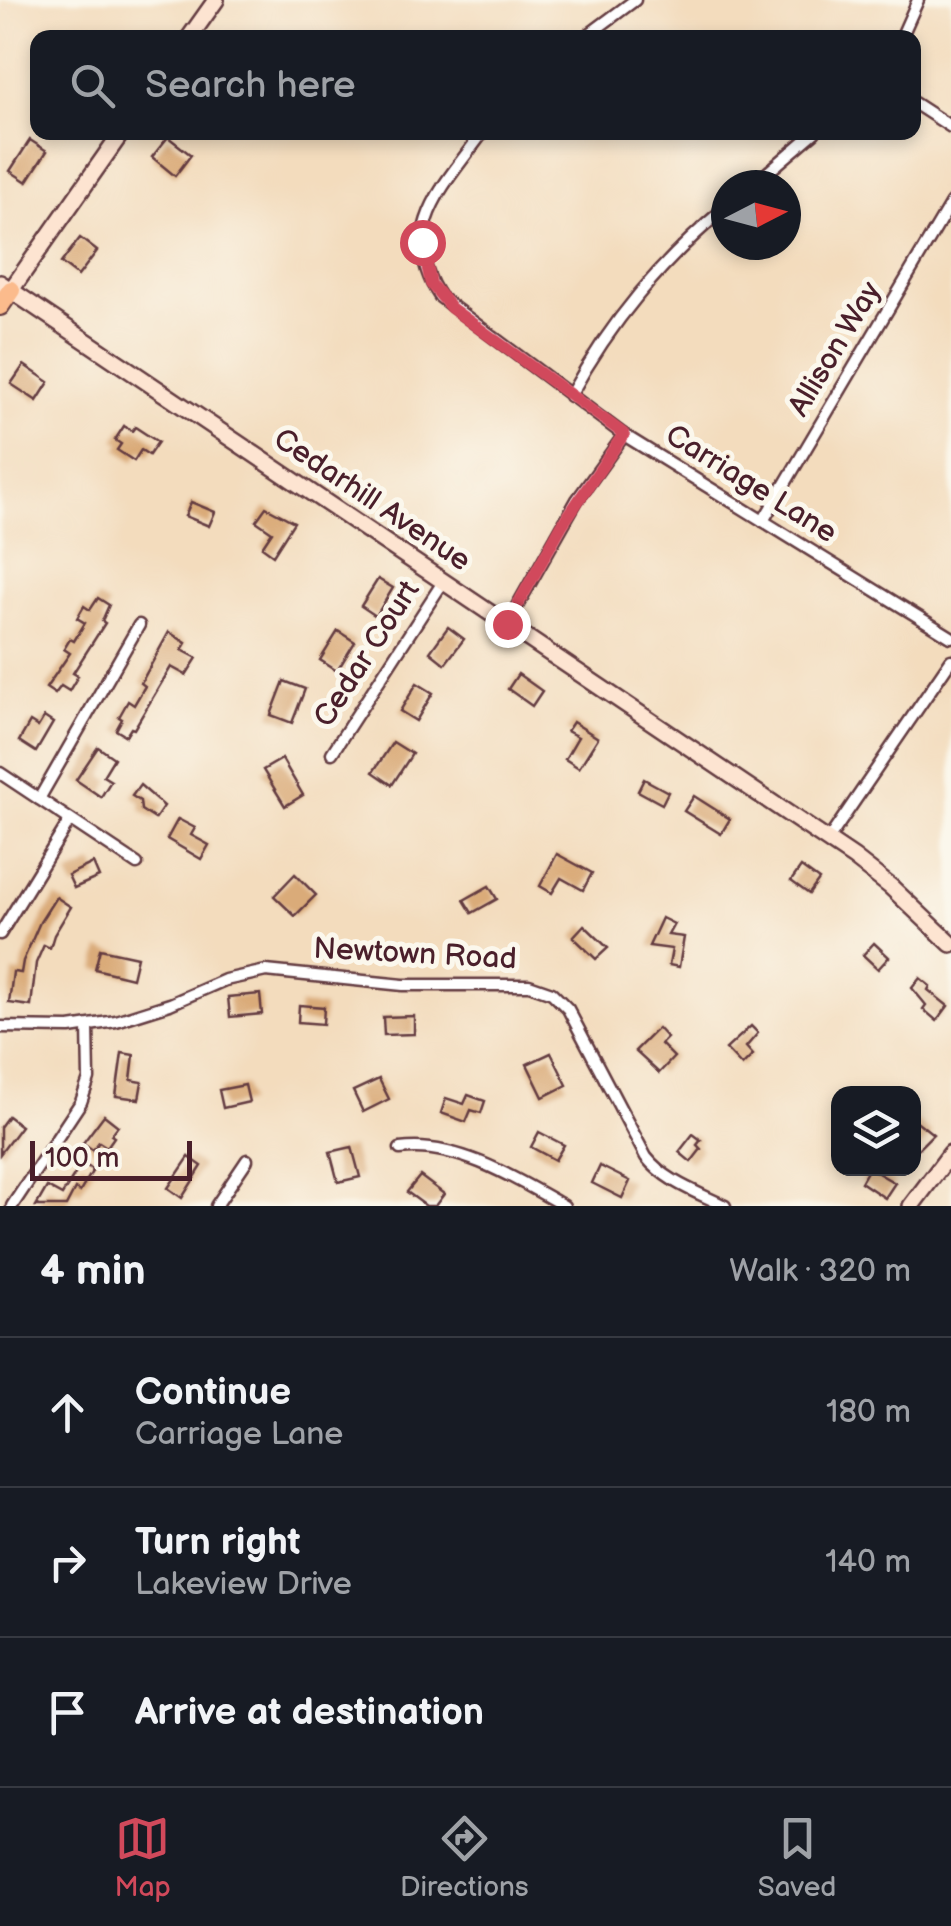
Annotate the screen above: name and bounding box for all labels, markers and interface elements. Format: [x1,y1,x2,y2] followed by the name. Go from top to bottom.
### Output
[30,30,921,140] search box
[65,58,120,113] icon: search
[145,63,356,108] text: Search here
[711,170,801,260] north arrow
[400,220,446,266] route start
[781,275,889,423] street label: Allison Way
[659,417,843,551] street label: Carriage Lane
[267,421,477,579] street label: Cedarhill Avenue
[306,574,428,734] street label: Cedar Court
[485,602,531,648] route end
[312,931,518,977] street label: Newtown Road
[831,1086,921,1176] map controls
[831,1086,921,1176] button: layers
[30,1136,192,1180] scale bar
[45,1142,119,1175] text: 100 m
[40,1246,146,1297] text: 4 min
[729,1252,911,1291] text: Walk · 320 m
[135,1370,291,1415] text: Continue
[40,1385,95,1440] icon: ahead
[826,1393,911,1432] text: 180 m
[135,1415,343,1454] text: Carriage Lane
[135,1520,300,1565] text: Turn right
[40,1535,95,1590] icon: right
[825,1543,911,1582] text: 140 m
[135,1565,352,1604] text: Lakeview Drive
[40,1685,95,1740] icon: arrive
[135,1690,484,1735] text: Arrive at destination
[115,1811,171,1904] tab: Map
[400,1811,529,1904] tab: Directions
[758,1811,836,1904] tab: Saved

